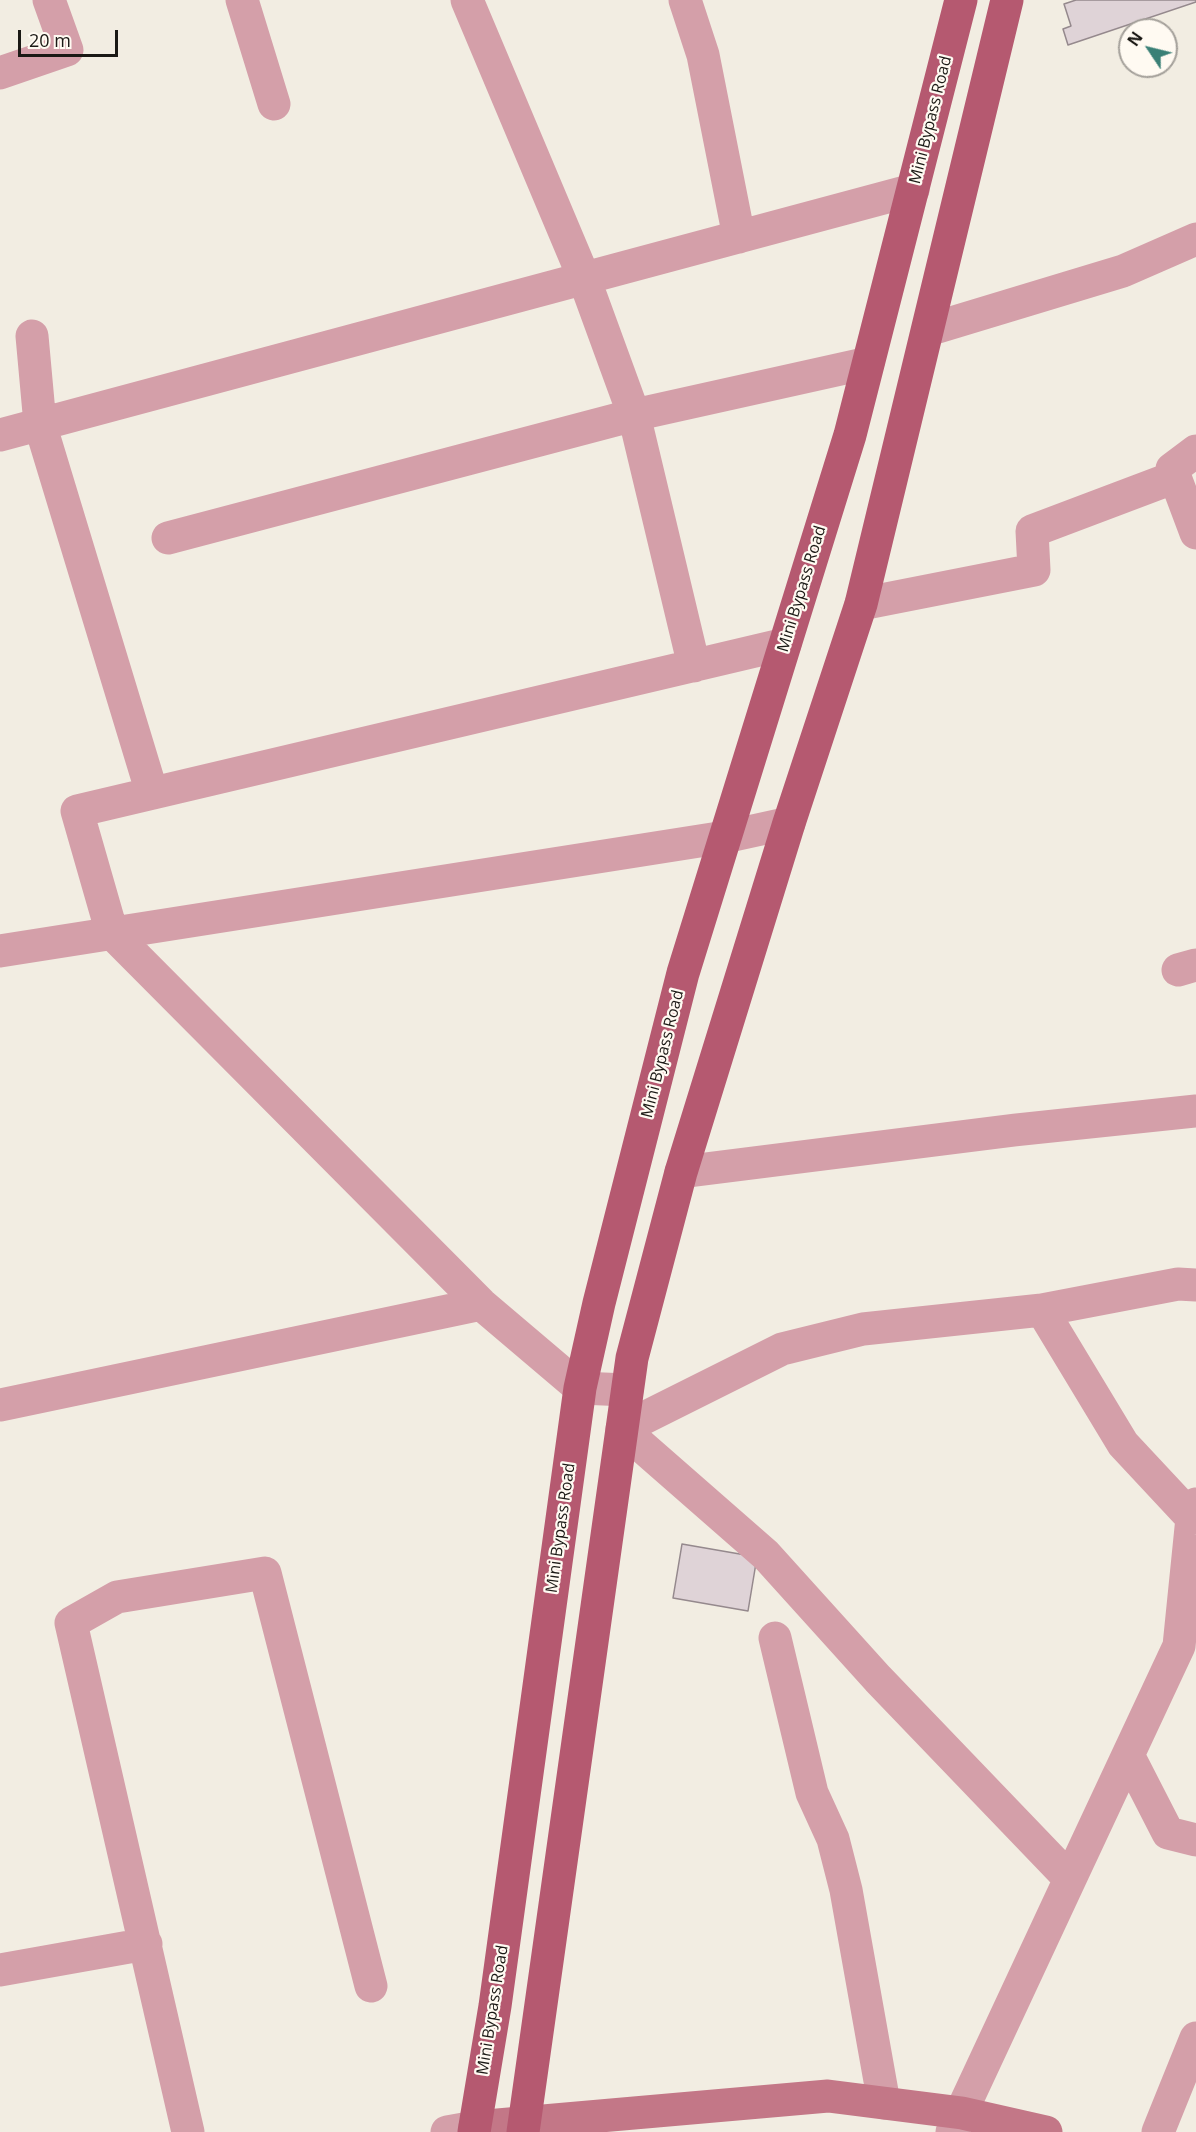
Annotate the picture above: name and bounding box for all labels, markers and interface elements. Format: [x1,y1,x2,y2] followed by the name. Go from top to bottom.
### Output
[21,18,122,56] scale bar
[1118,18,1178,78] north arrow
[1122,27,1148,50] text: N
[29,28,71,52] text: 20 m
[906,54,956,186] street label: Mini Bypass Road
[774,524,830,654] street label: Mini Bypass Road
[638,988,688,1120] street label: Mini Bypass Road
[542,1462,580,1594] street label: Mini Bypass Road
[473,1944,513,2076] street label: Mini Bypass Road

